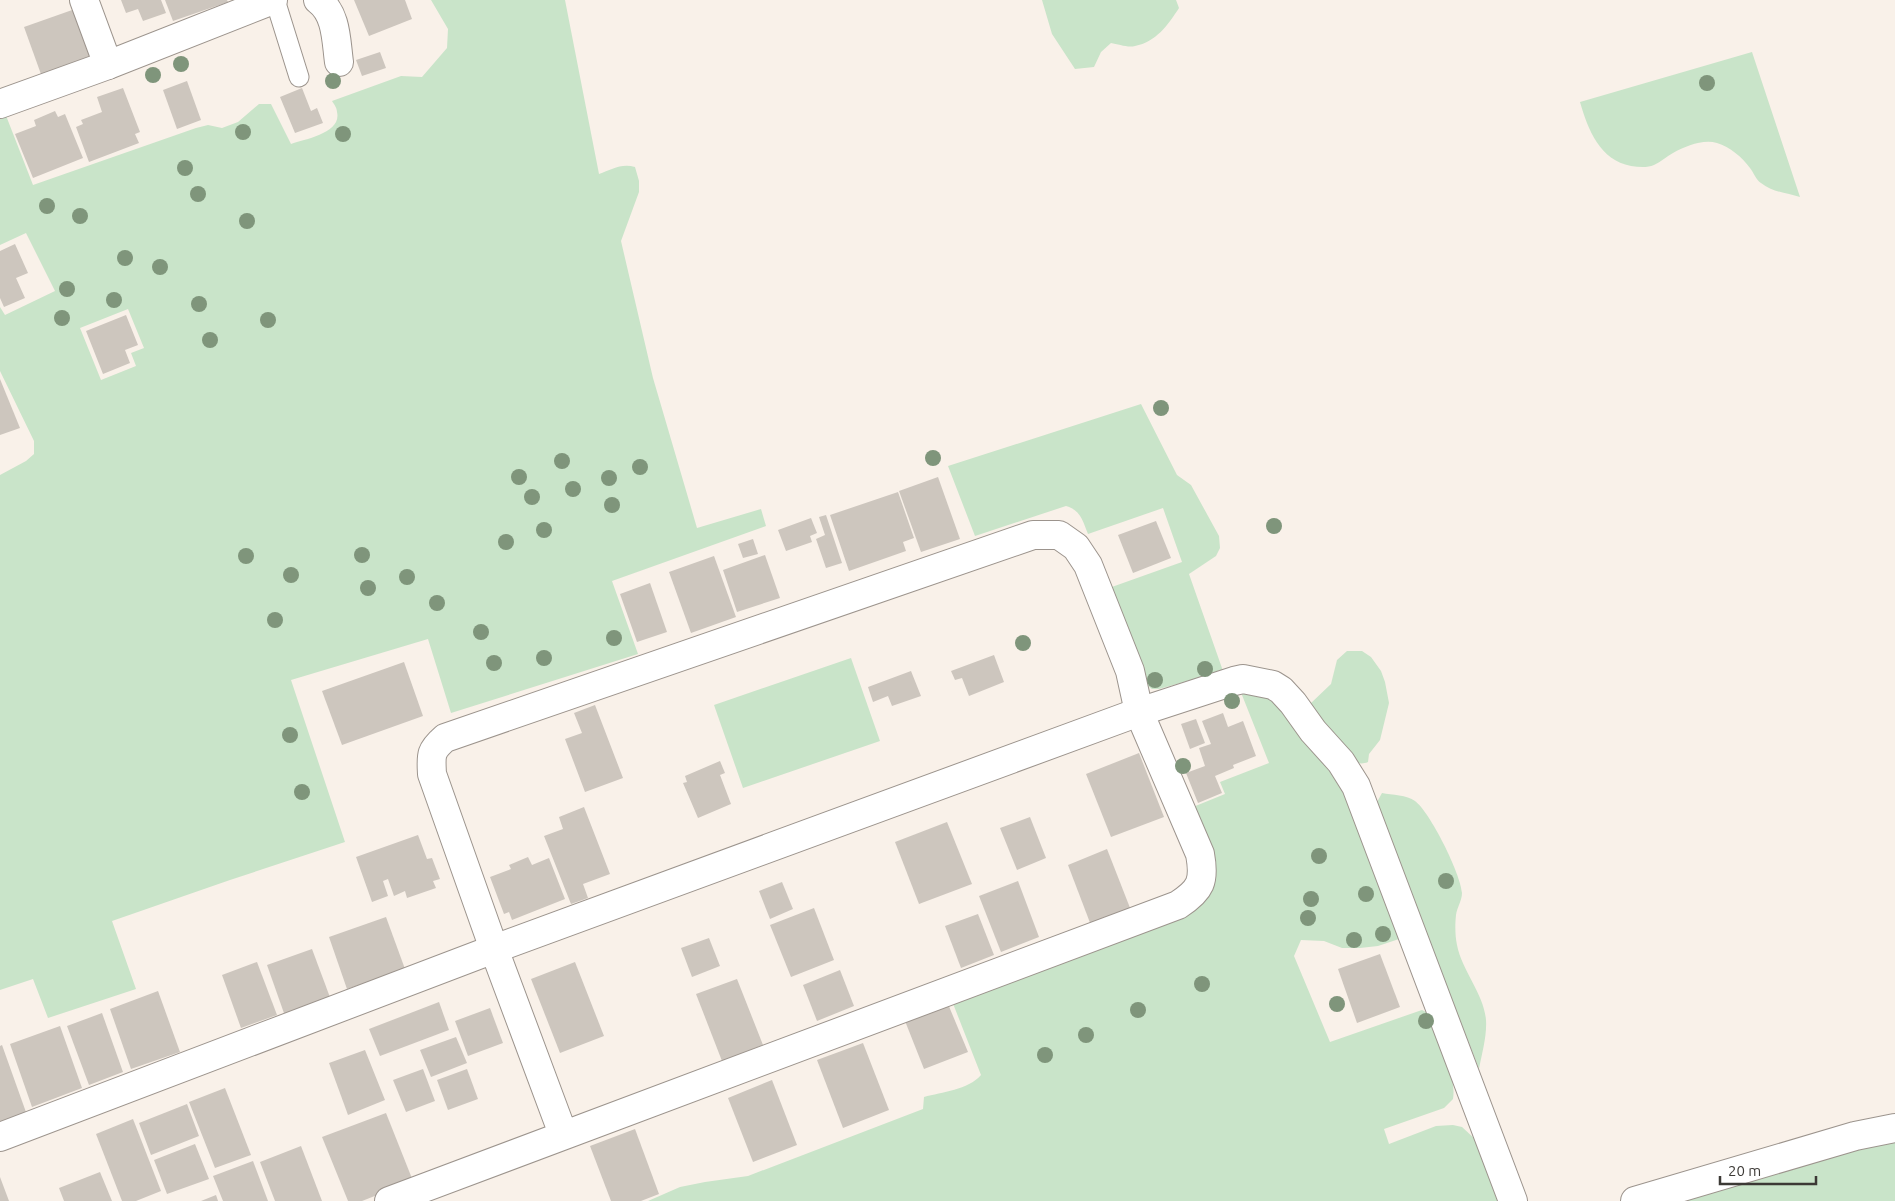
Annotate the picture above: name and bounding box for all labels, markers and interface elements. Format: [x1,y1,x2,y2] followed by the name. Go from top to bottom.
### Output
[1720,1154,1816,1186] scale bar
[1728,1162,1761,1179] text: 20 m

